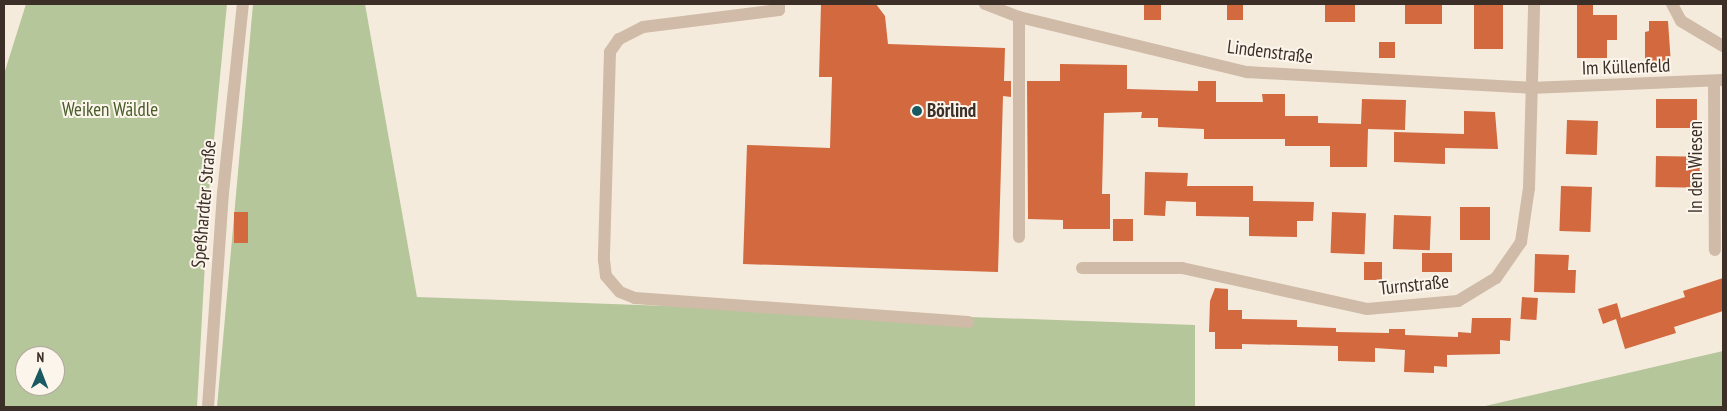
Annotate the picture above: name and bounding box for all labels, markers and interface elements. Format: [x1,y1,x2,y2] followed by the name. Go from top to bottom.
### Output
[1226,35,1314,69] street label: Lindenstraße
[1581,54,1671,80] street label: Im Küllenfeld
[62,99,158,121] park label: Weiken Wäldle
[927,100,976,122] place label: Börlind
[911,105,923,117] marker: Börlind
[1685,121,1707,213] street label: In den Wiesen
[187,139,221,269] street label: Speßhardter Straße
[1378,270,1450,300] street label: Turnstraße
[15,346,65,396] north arrow
[36,348,44,366] text: N

